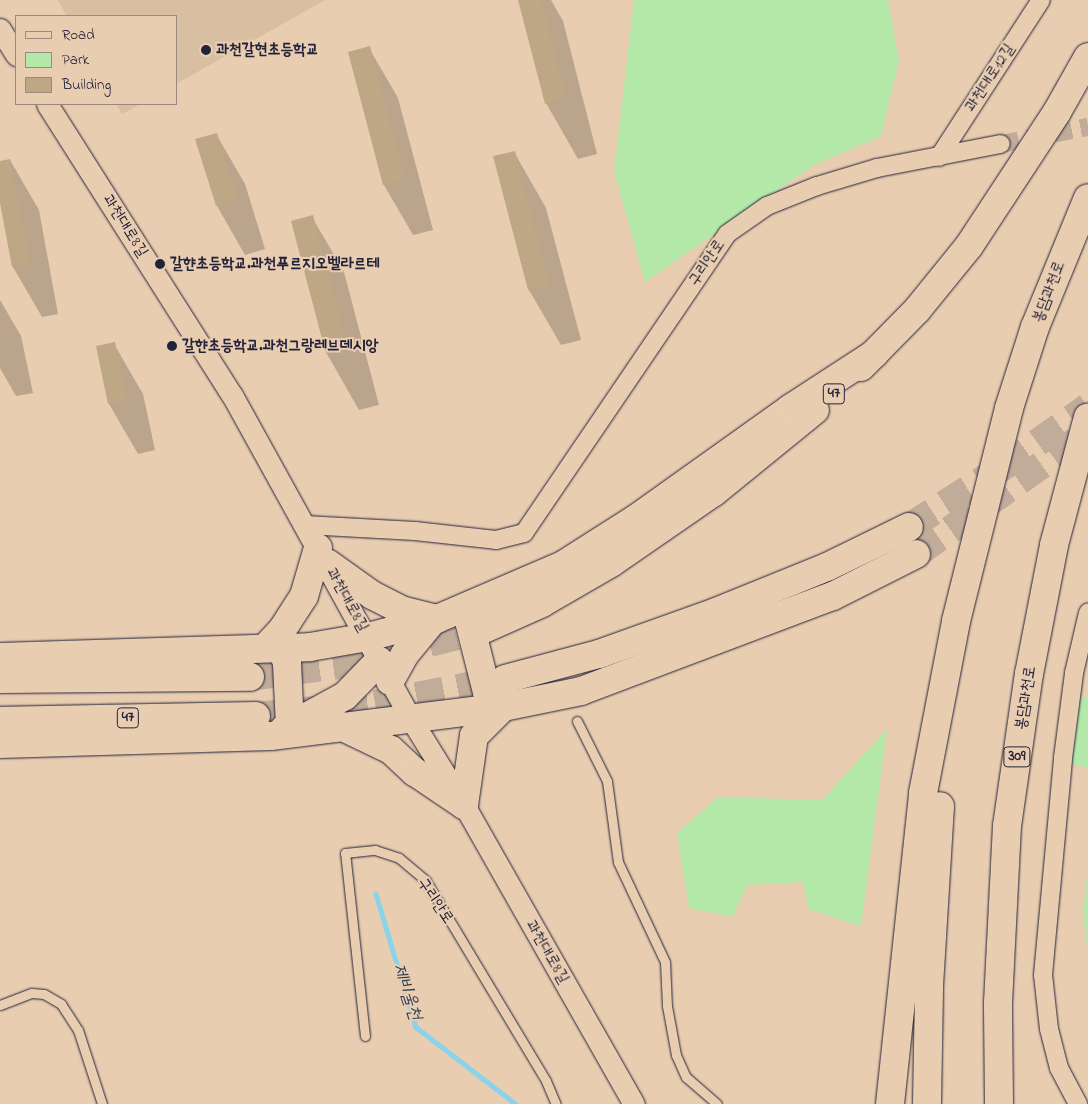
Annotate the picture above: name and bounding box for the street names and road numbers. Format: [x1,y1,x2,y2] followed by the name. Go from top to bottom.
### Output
[961,40,1019,116] street label: 과천대로12길
[98,191,152,261] street label: 과천대로8길
[685,236,729,290] street label: 구리안로
[1029,259,1069,325] street label: 봉담과천로
[823,382,845,406] road number: 47
[322,565,372,635] street label: 과천대로8길
[1011,665,1041,731] street label: 봉담과천로
[117,706,139,730] road number: 47
[1003,744,1031,770] road number: 309
[413,874,457,928] street label: 구리안로
[521,917,573,987] street label: 과천대로8길

